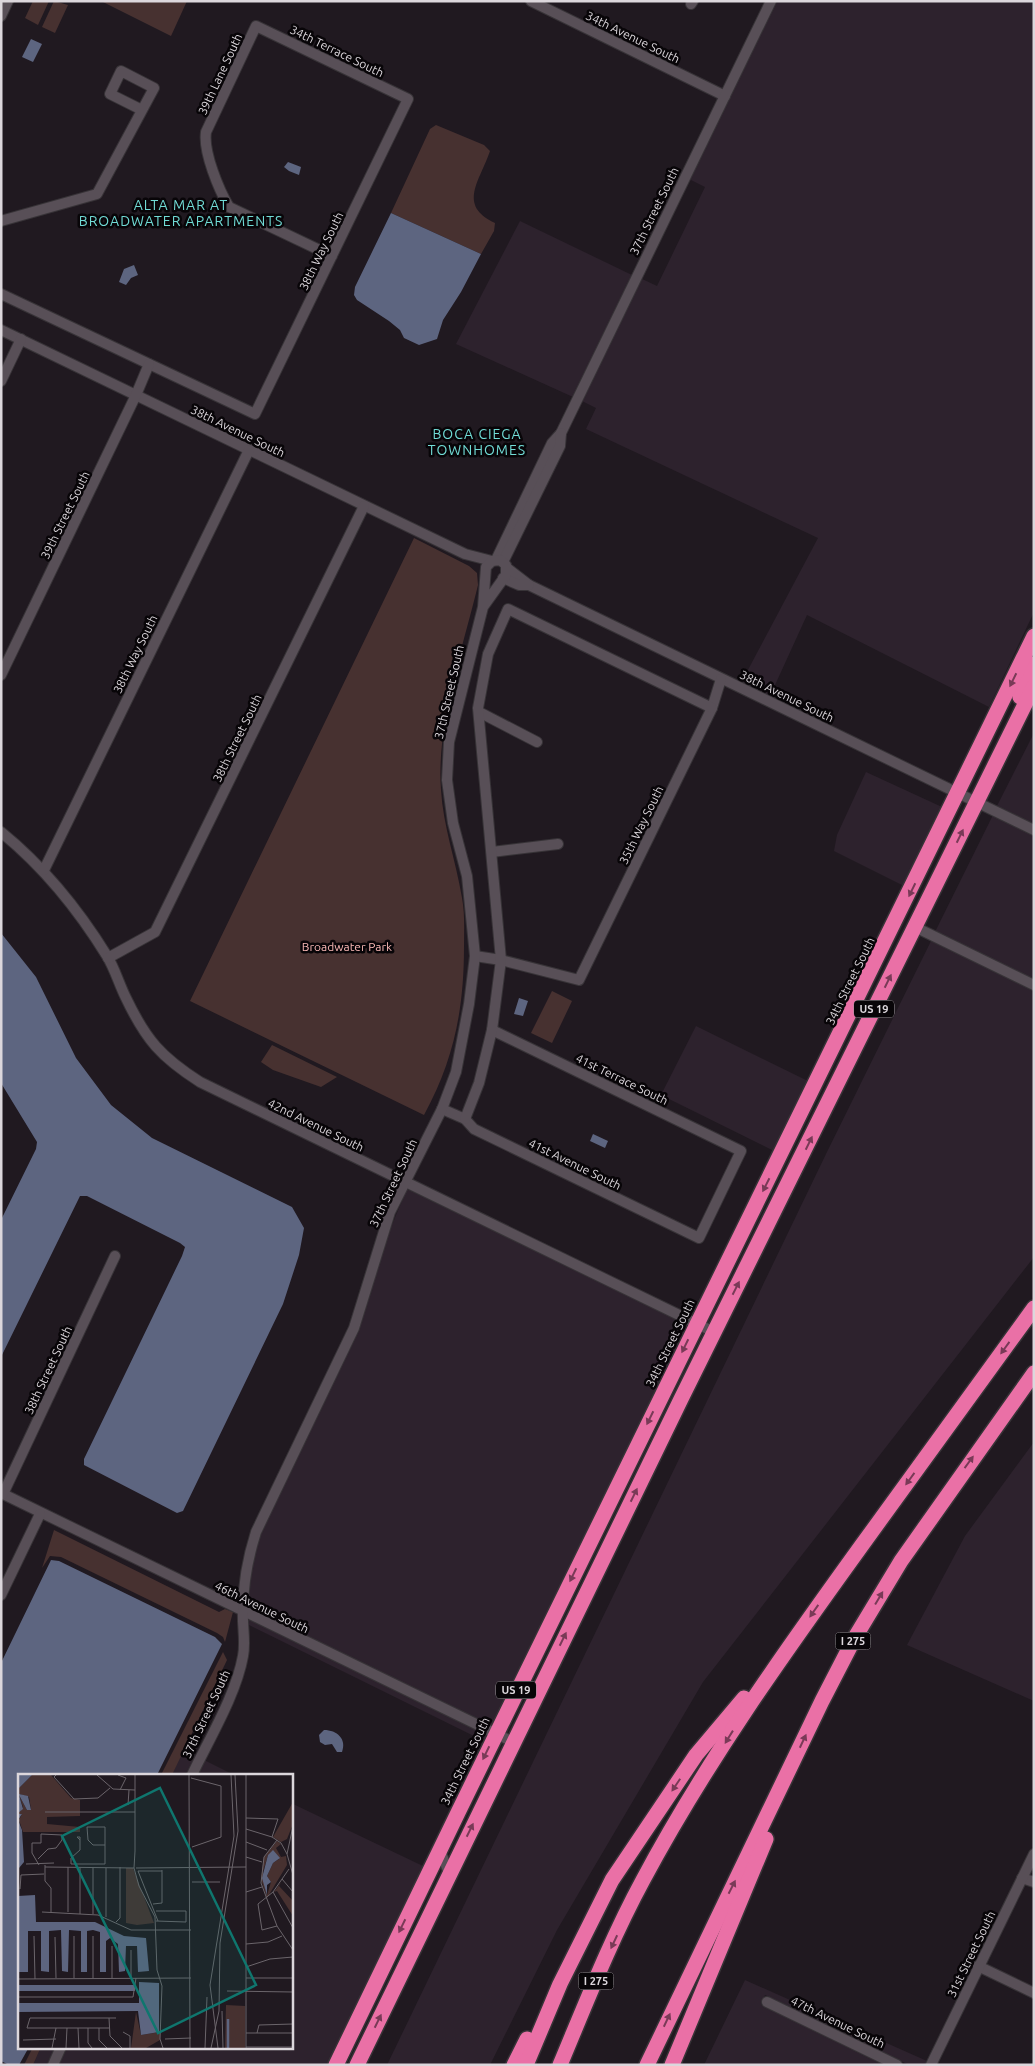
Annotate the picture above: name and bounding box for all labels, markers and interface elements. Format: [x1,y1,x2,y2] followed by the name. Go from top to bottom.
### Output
[584,9,682,65] street label: 34th Avenue South
[288,23,386,79] street label: 34th Terrace South
[195,31,245,117] street label: 39th Lane South
[627,165,681,257] street label: 37th Street South
[79,197,283,229] district label: ALTA MAR AT BROADWATER APARTMENTS
[296,210,346,292] street label: 38th Way South
[189,403,287,459] street label: 38th Avenue South
[428,426,526,458] district label: BOCA CIEGA TOWNHOMES
[38,469,92,561] street label: 39th Street South
[110,613,160,695] street label: 38th Way South
[432,644,466,740] street label: 37th Street South
[738,668,836,724] street label: 38th Avenue South
[1008,673,1016,687] one-way arrow
[210,692,264,784] street label: 38th Street South
[616,784,666,866] street label: 35th Way South
[955,828,964,843] one-way arrow
[908,883,916,897] one-way arrow
[823,935,877,1027] street label: 34th Street South
[302,940,392,953] park label: Broadwater Park
[884,974,892,989] one-way arrow
[854,1001,894,1018] road number: US 19
[574,1051,670,1107] street label: 41st Terrace South
[266,1096,366,1154] street label: 42nd Avenue South
[527,1136,623,1192] street label: 41st Avenue South
[805,1136,813,1150] one-way arrow
[367,1137,419,1229] street label: 37th Street South
[762,1178,770,1193] one-way arrow
[732,1281,740,1295] one-way arrow
[643,1297,697,1389] street label: 34th Street South
[22,1324,74,1416] street label: 38th Street South
[681,1339,689,1353] one-way arrow
[1000,1341,1010,1355] one-way arrow
[646,1411,654,1425] one-way arrow
[964,1456,974,1469] one-way arrow
[904,1472,915,1485] one-way arrow
[630,1488,638,1502] one-way arrow
[569,1568,577,1583] one-way arrow
[213,1579,311,1635] street label: 46th Avenue South
[874,1591,883,1604] one-way arrow
[809,1604,819,1618] one-way arrow
[559,1631,568,1646] one-way arrow
[836,1632,870,1650] road number: I 275
[180,1668,232,1760] street label: 37th Street South
[496,1682,536,1698] road number: US 19
[438,1715,492,1807] street label: 34th Street South
[724,1730,734,1743] one-way arrow
[799,1734,807,1748] one-way arrow
[482,1746,490,1760] one-way arrow
[18,1774,292,2048] inset map
[671,1778,681,1791] one-way arrow
[466,1822,474,1837] one-way arrow
[728,1880,736,1894] one-way arrow
[945,1909,997,1999] street label: 31st Street South
[398,1919,406,1933] one-way arrow
[609,1935,617,1949] one-way arrow
[578,1972,614,1990] road number: I 275
[789,1994,887,2050] street label: 47th Avenue South
[663,2013,671,2027] one-way arrow
[375,2014,383,2028] one-way arrow

